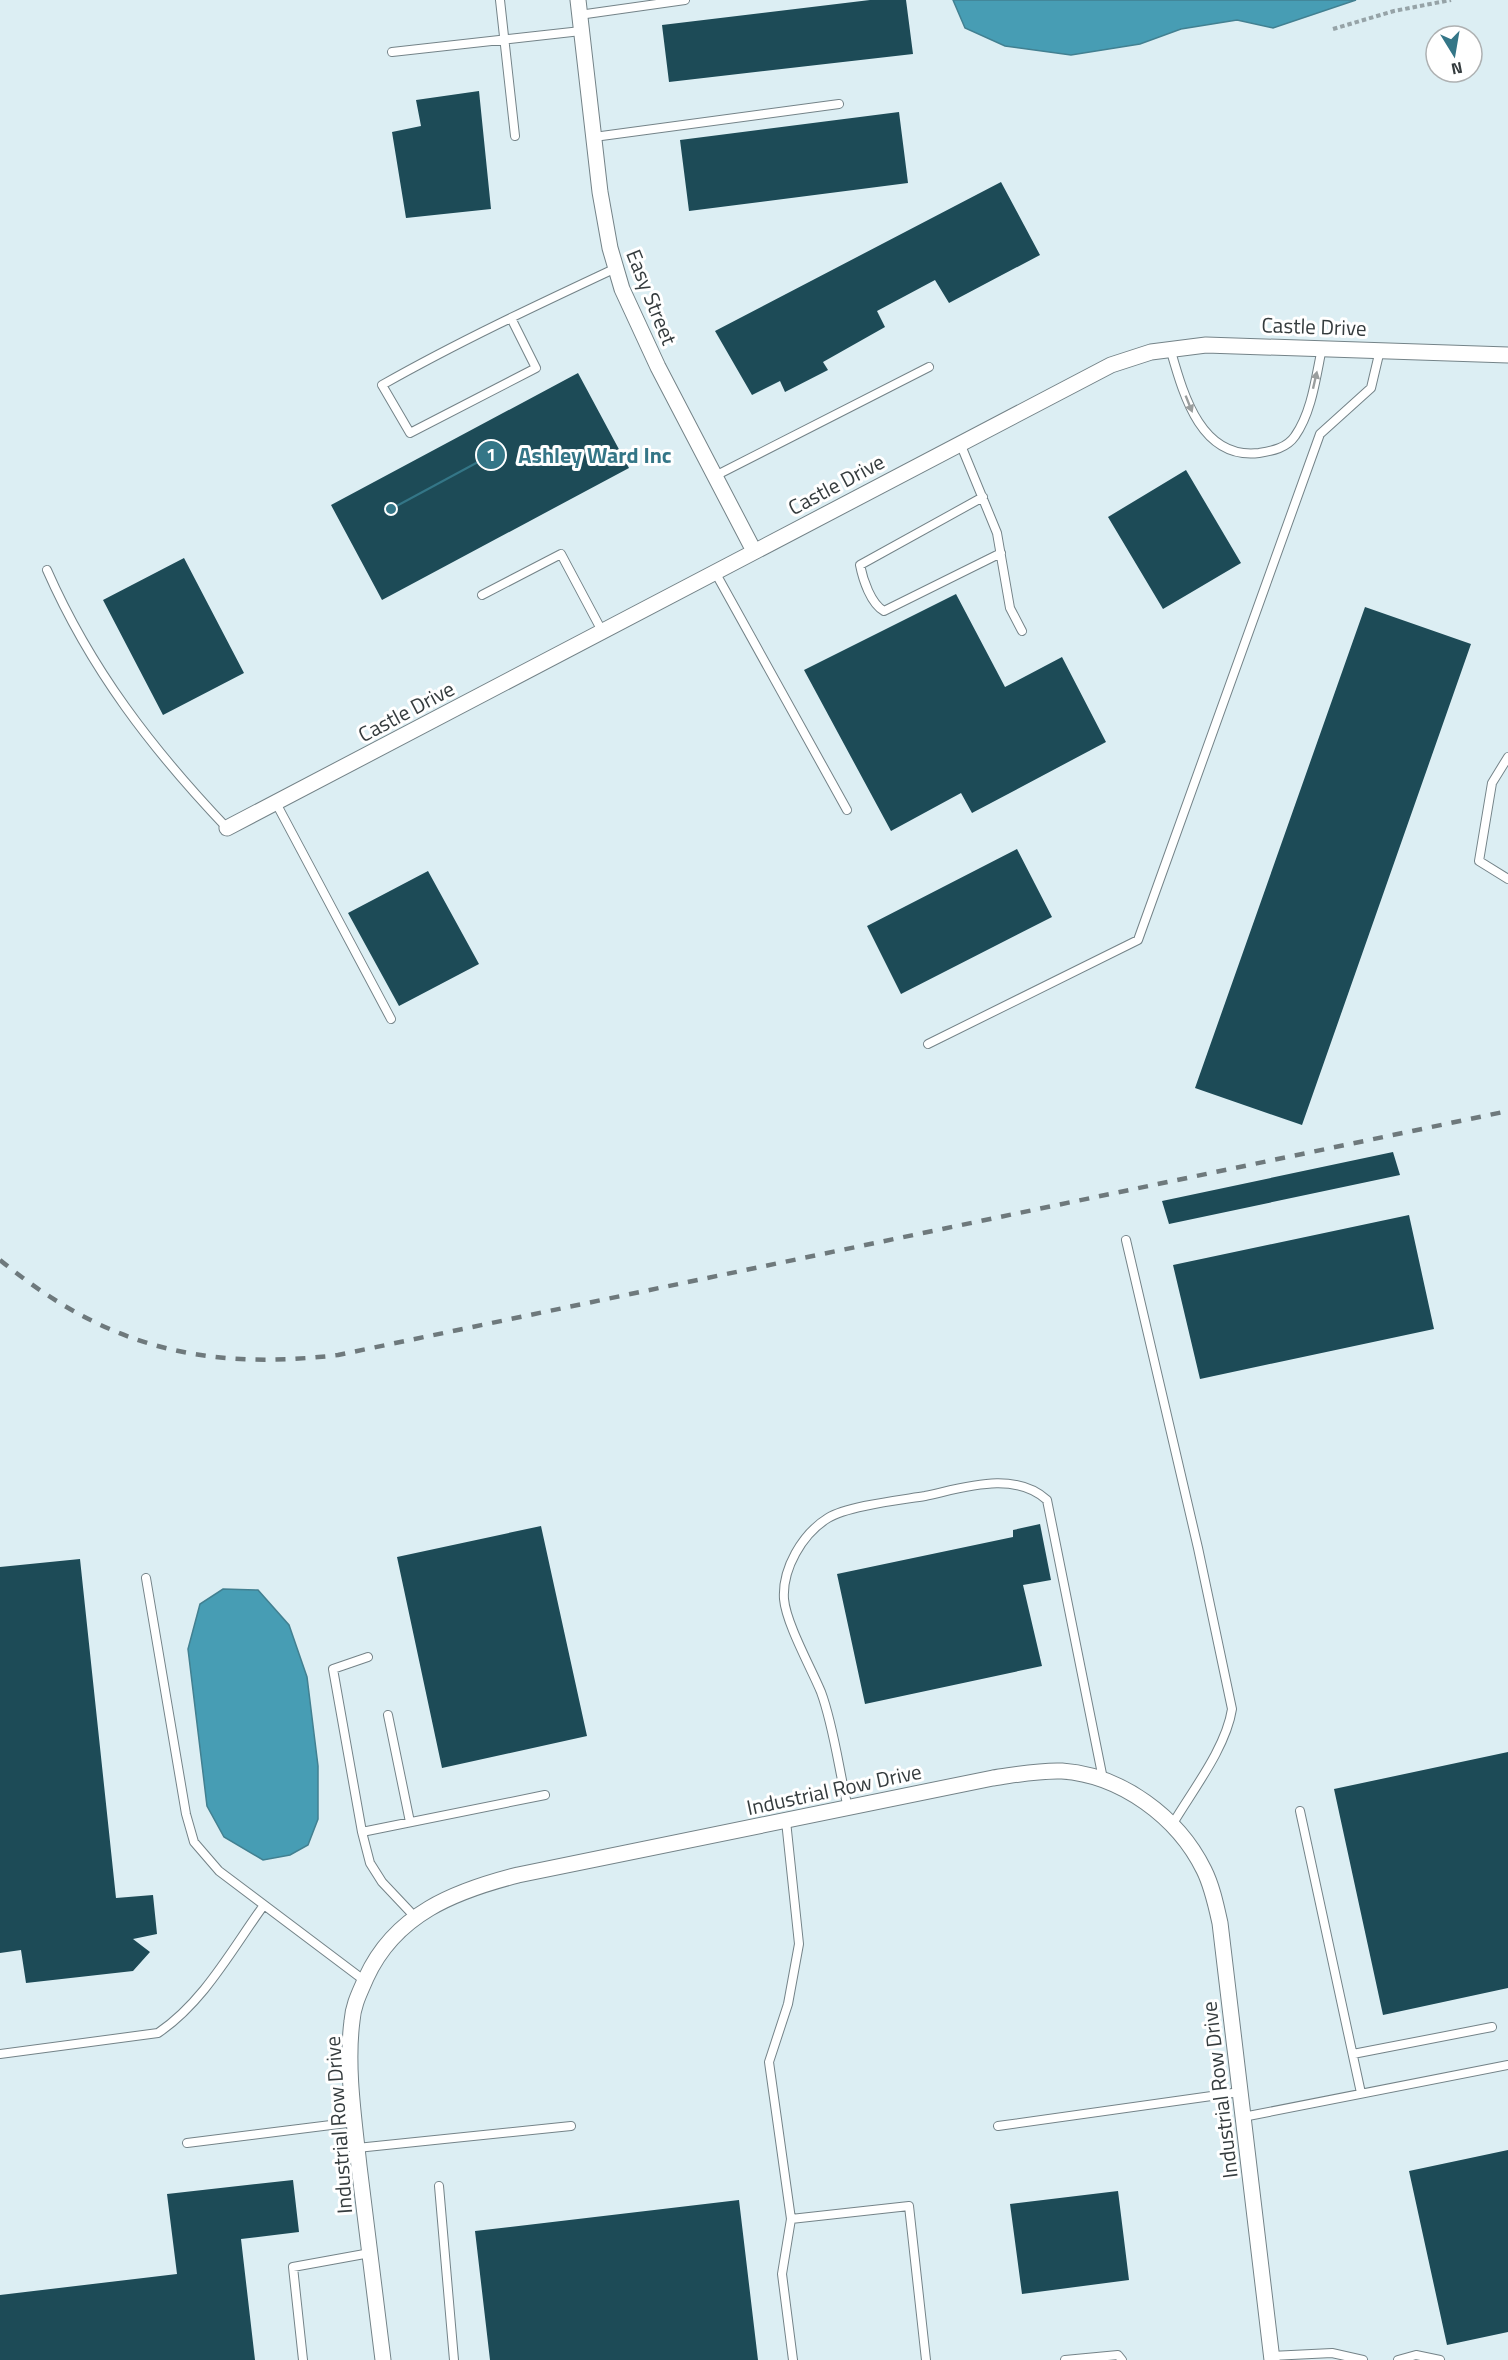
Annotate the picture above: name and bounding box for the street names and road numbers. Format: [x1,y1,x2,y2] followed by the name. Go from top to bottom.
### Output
[618,244,686,350] street label: Easy Street
[1261,308,1367,344] street label: Castle Drive
[782,445,890,523] street label: Castle Drive
[352,672,460,750] street label: Castle Drive
[744,1755,924,1823] street label: Industrial Row Drive
[1192,2000,1246,2180] street label: Industrial Row Drive
[316,2035,360,2215] street label: Industrial Row Drive

